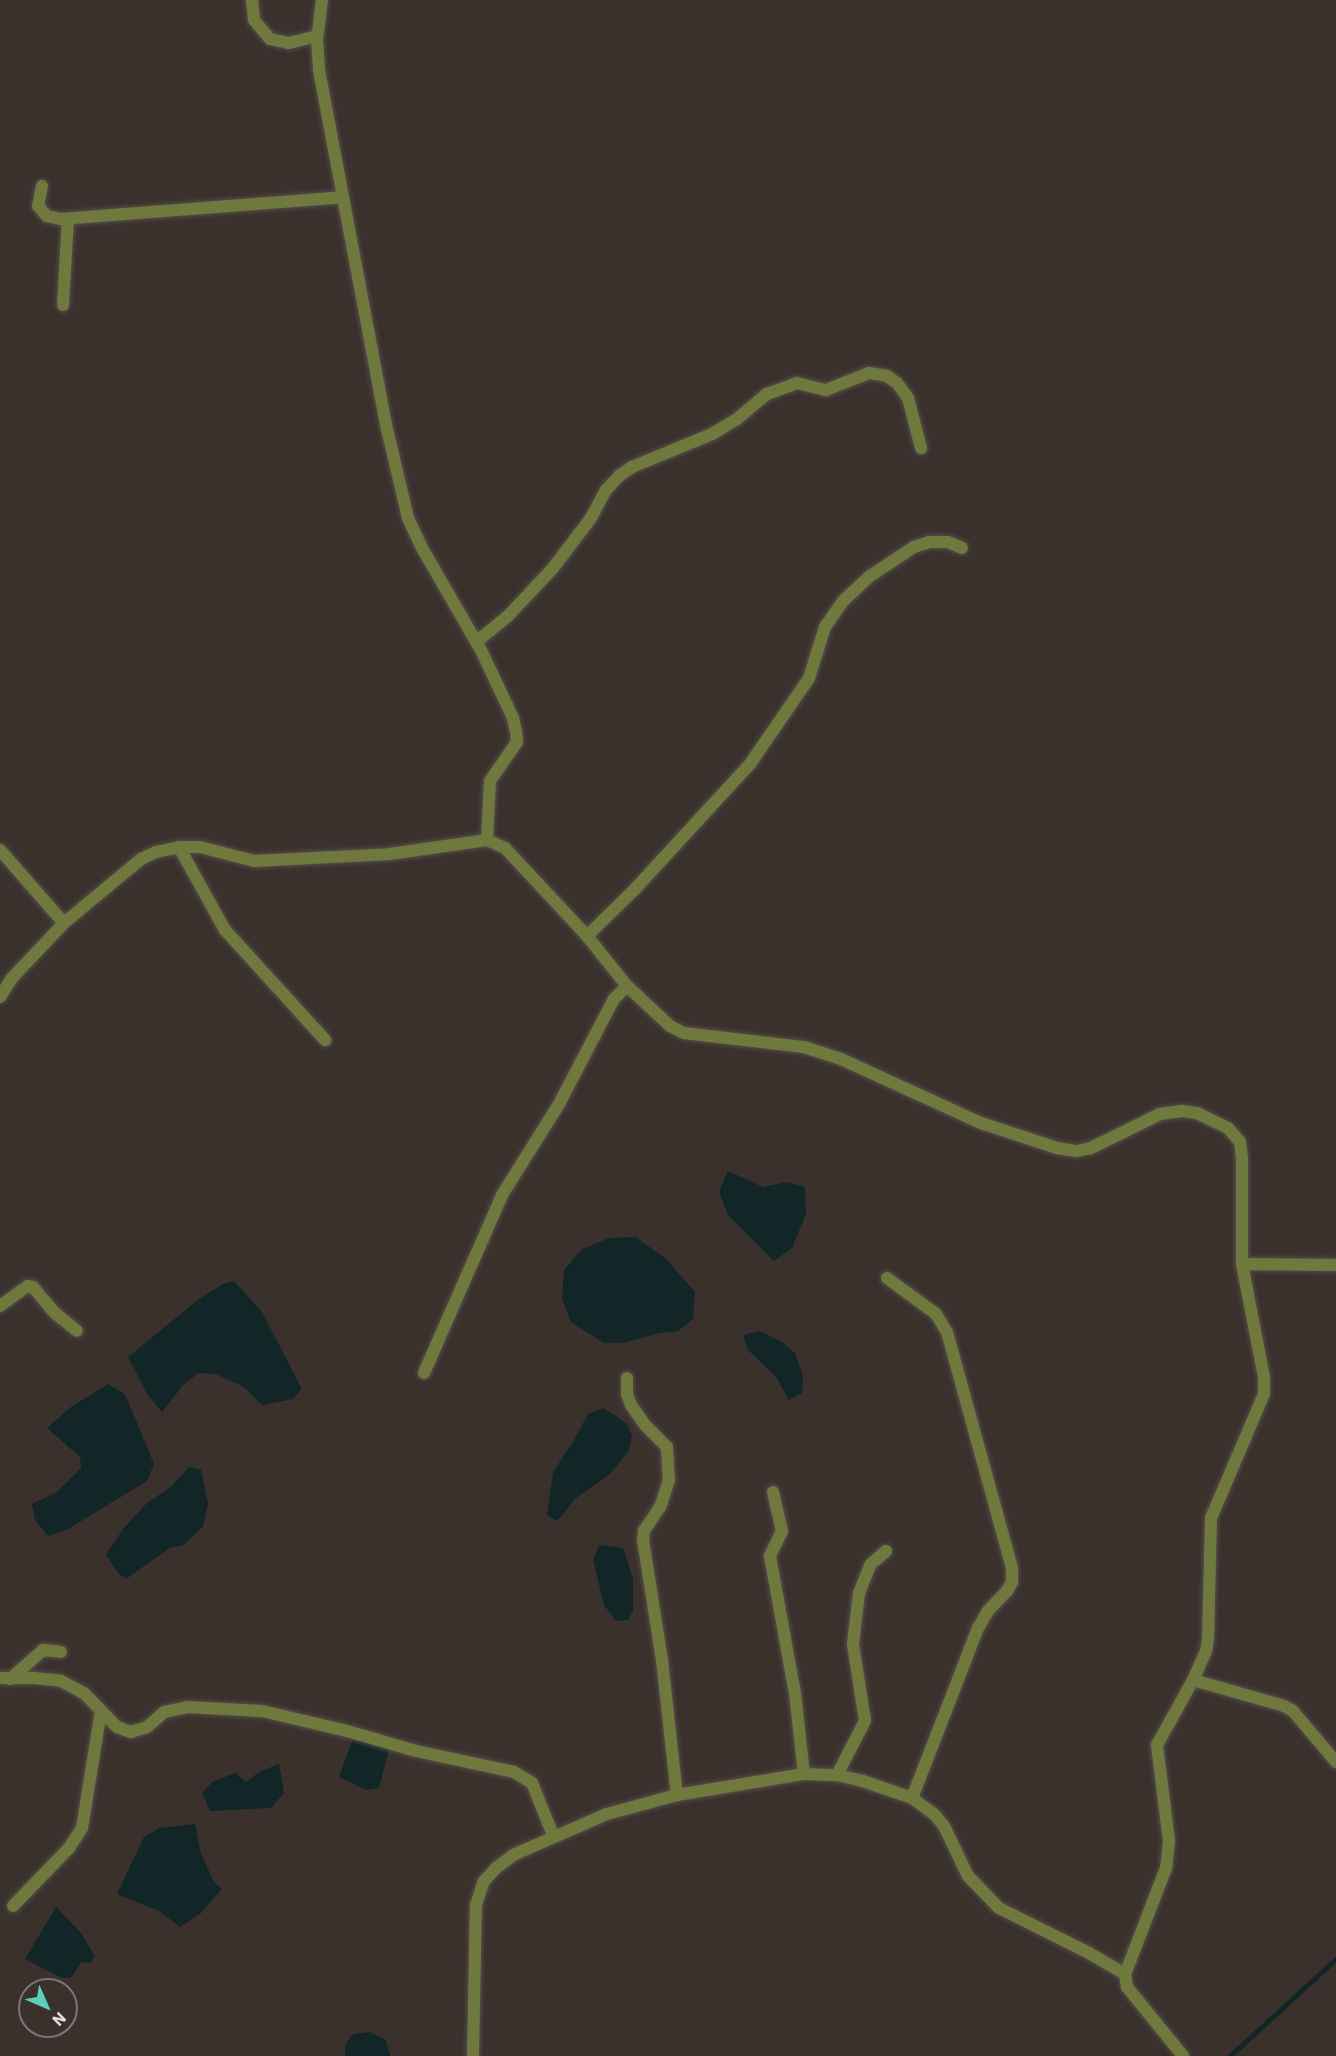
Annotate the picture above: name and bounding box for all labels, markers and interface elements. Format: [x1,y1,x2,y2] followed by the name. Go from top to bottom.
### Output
[18,1978,78,2038] north arrow
[48,2008,70,2030] text: N

